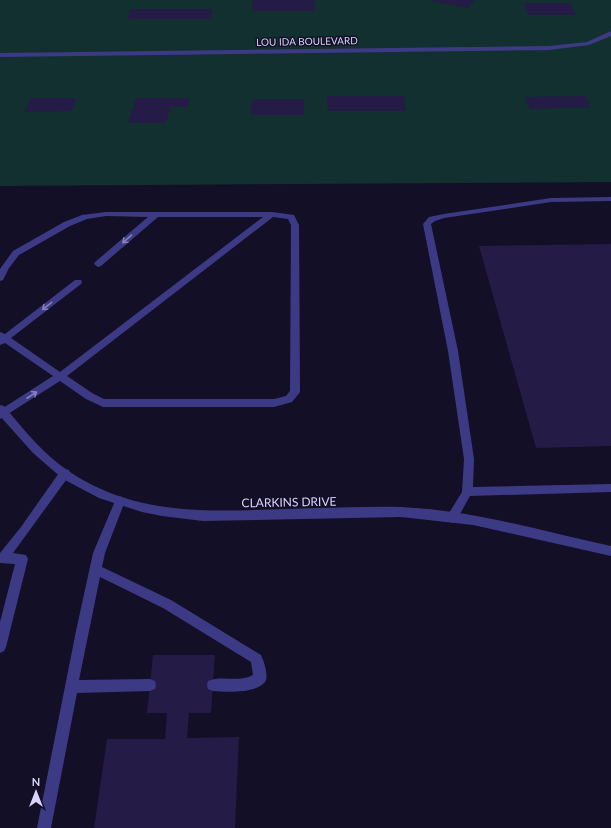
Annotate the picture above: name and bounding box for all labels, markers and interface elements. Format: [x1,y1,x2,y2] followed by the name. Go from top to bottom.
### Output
[256,34,358,48] street label: LOU IDA BOULEVARD
[122,234,132,244] one-way arrow
[41,301,52,310] one-way arrow
[27,390,38,399] one-way arrow
[241,494,337,510] street label: CLARKINS DRIVE
[16,772,56,812] north arrow
[32,775,40,788] text: N

